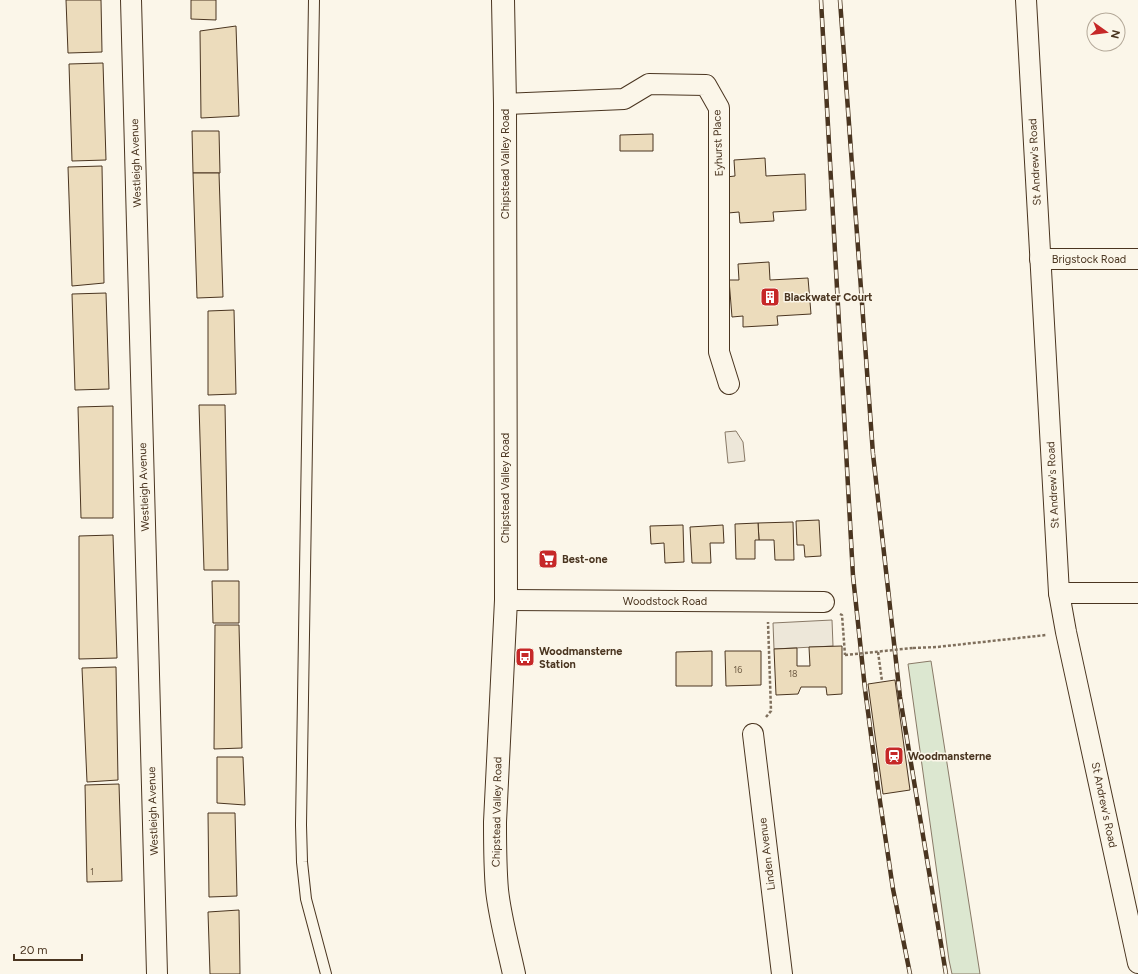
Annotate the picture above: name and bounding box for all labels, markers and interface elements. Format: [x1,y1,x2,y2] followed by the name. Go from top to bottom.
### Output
[1086,12,1126,52] north arrow
[1108,29,1123,40] text: N
[499,109,512,219] street label: Chipstead Valley Road
[710,109,726,177] street label: Eyhurst Place
[128,118,144,208] street label: Westleigh Avenue
[1026,118,1044,206] street label: St Andrew's Road
[1052,253,1126,266] street label: Brigstock Road
[759,286,781,308] building icon: Blackwater Court
[784,291,873,304] place label: Blackwater Court
[499,433,512,543] street label: Chipstead Valley Road
[1044,441,1062,529] street label: St Andrew's Road
[136,442,152,532] street label: Westleigh Avenue
[537,548,559,570] supermarket icon: Best-one
[562,553,608,566] place label: Best-one
[623,595,707,608] street label: Woodstock Road
[539,645,622,671] place label: Woodmansterne Station
[514,646,536,668] bus stop icon: Woodmansterne Station
[734,664,742,675] house number: 16
[788,668,798,679] house number: 18
[883,745,905,767] station icon: Woodmansterne
[908,750,991,763] place label: Woodmansterne
[490,757,504,867] street label: Chipstead Valley Road
[1089,761,1119,849] street label: St Andrew's Road
[145,766,161,856] street label: Westleigh Avenue
[756,817,778,891] street label: Linden Avenue
[90,866,94,877] house number: 1
[14,936,82,962] scale bar
[20,943,48,957] text: 20 m

